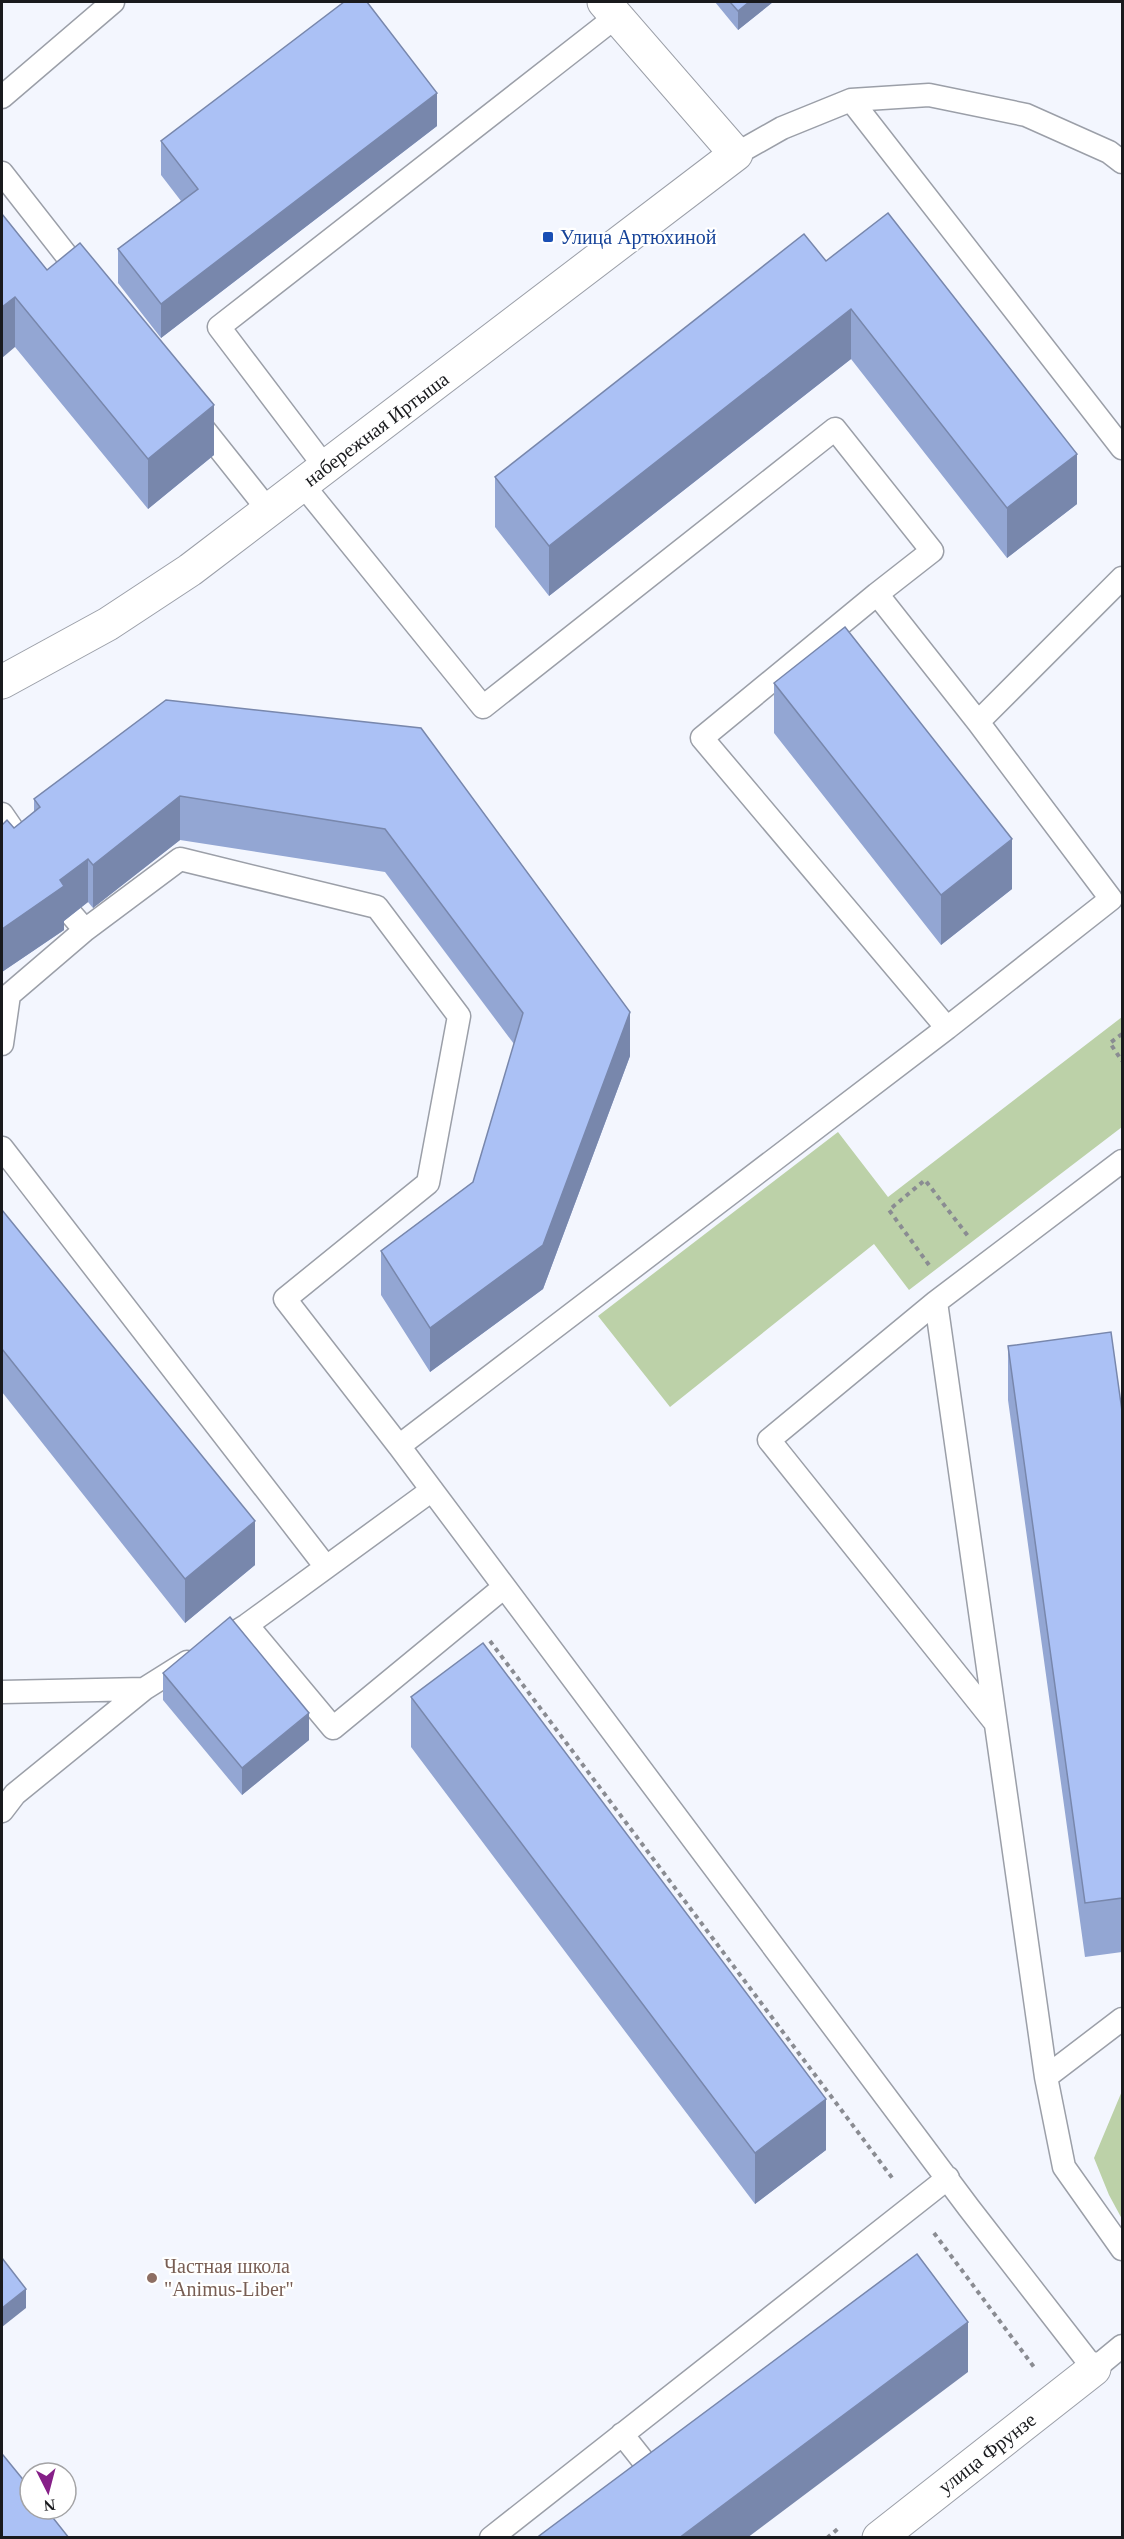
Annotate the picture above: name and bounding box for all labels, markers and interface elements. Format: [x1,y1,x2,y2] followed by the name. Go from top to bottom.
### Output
[560,226,717,249] place label: Улица Артюхиной
[541,230,555,244] marker: Улица Артюхиной
[299,367,453,491] street label: набережная Иртыша
[164,2255,294,2300] place label: Частная школа "Animus-Liber"
[145,2271,159,2285] marker: Частная школа "Animus-Liber"
[934,2408,1041,2499] street label: улица Фрунзе
[18,2461,78,2521] north arrow
[42,2496,56,2515] text: N

